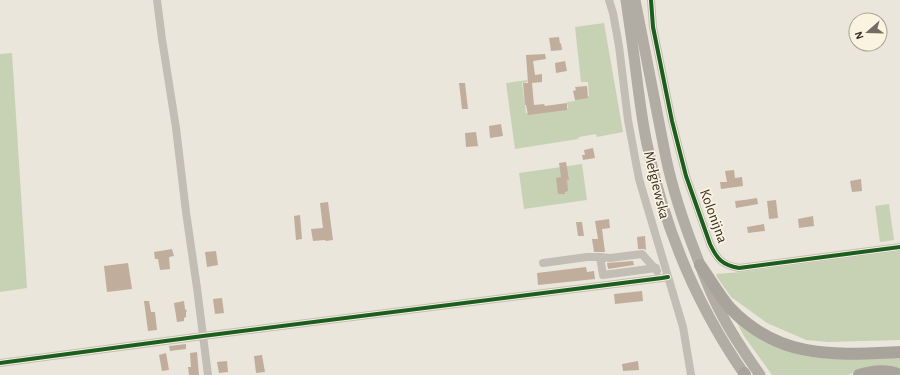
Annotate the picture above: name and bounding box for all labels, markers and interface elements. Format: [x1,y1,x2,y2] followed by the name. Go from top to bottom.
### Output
[848,12,888,52] north arrow
[853,30,866,41] text: N
[641,150,672,221] street label: Mełgiewska
[697,187,730,245] street label: Kolonijna

